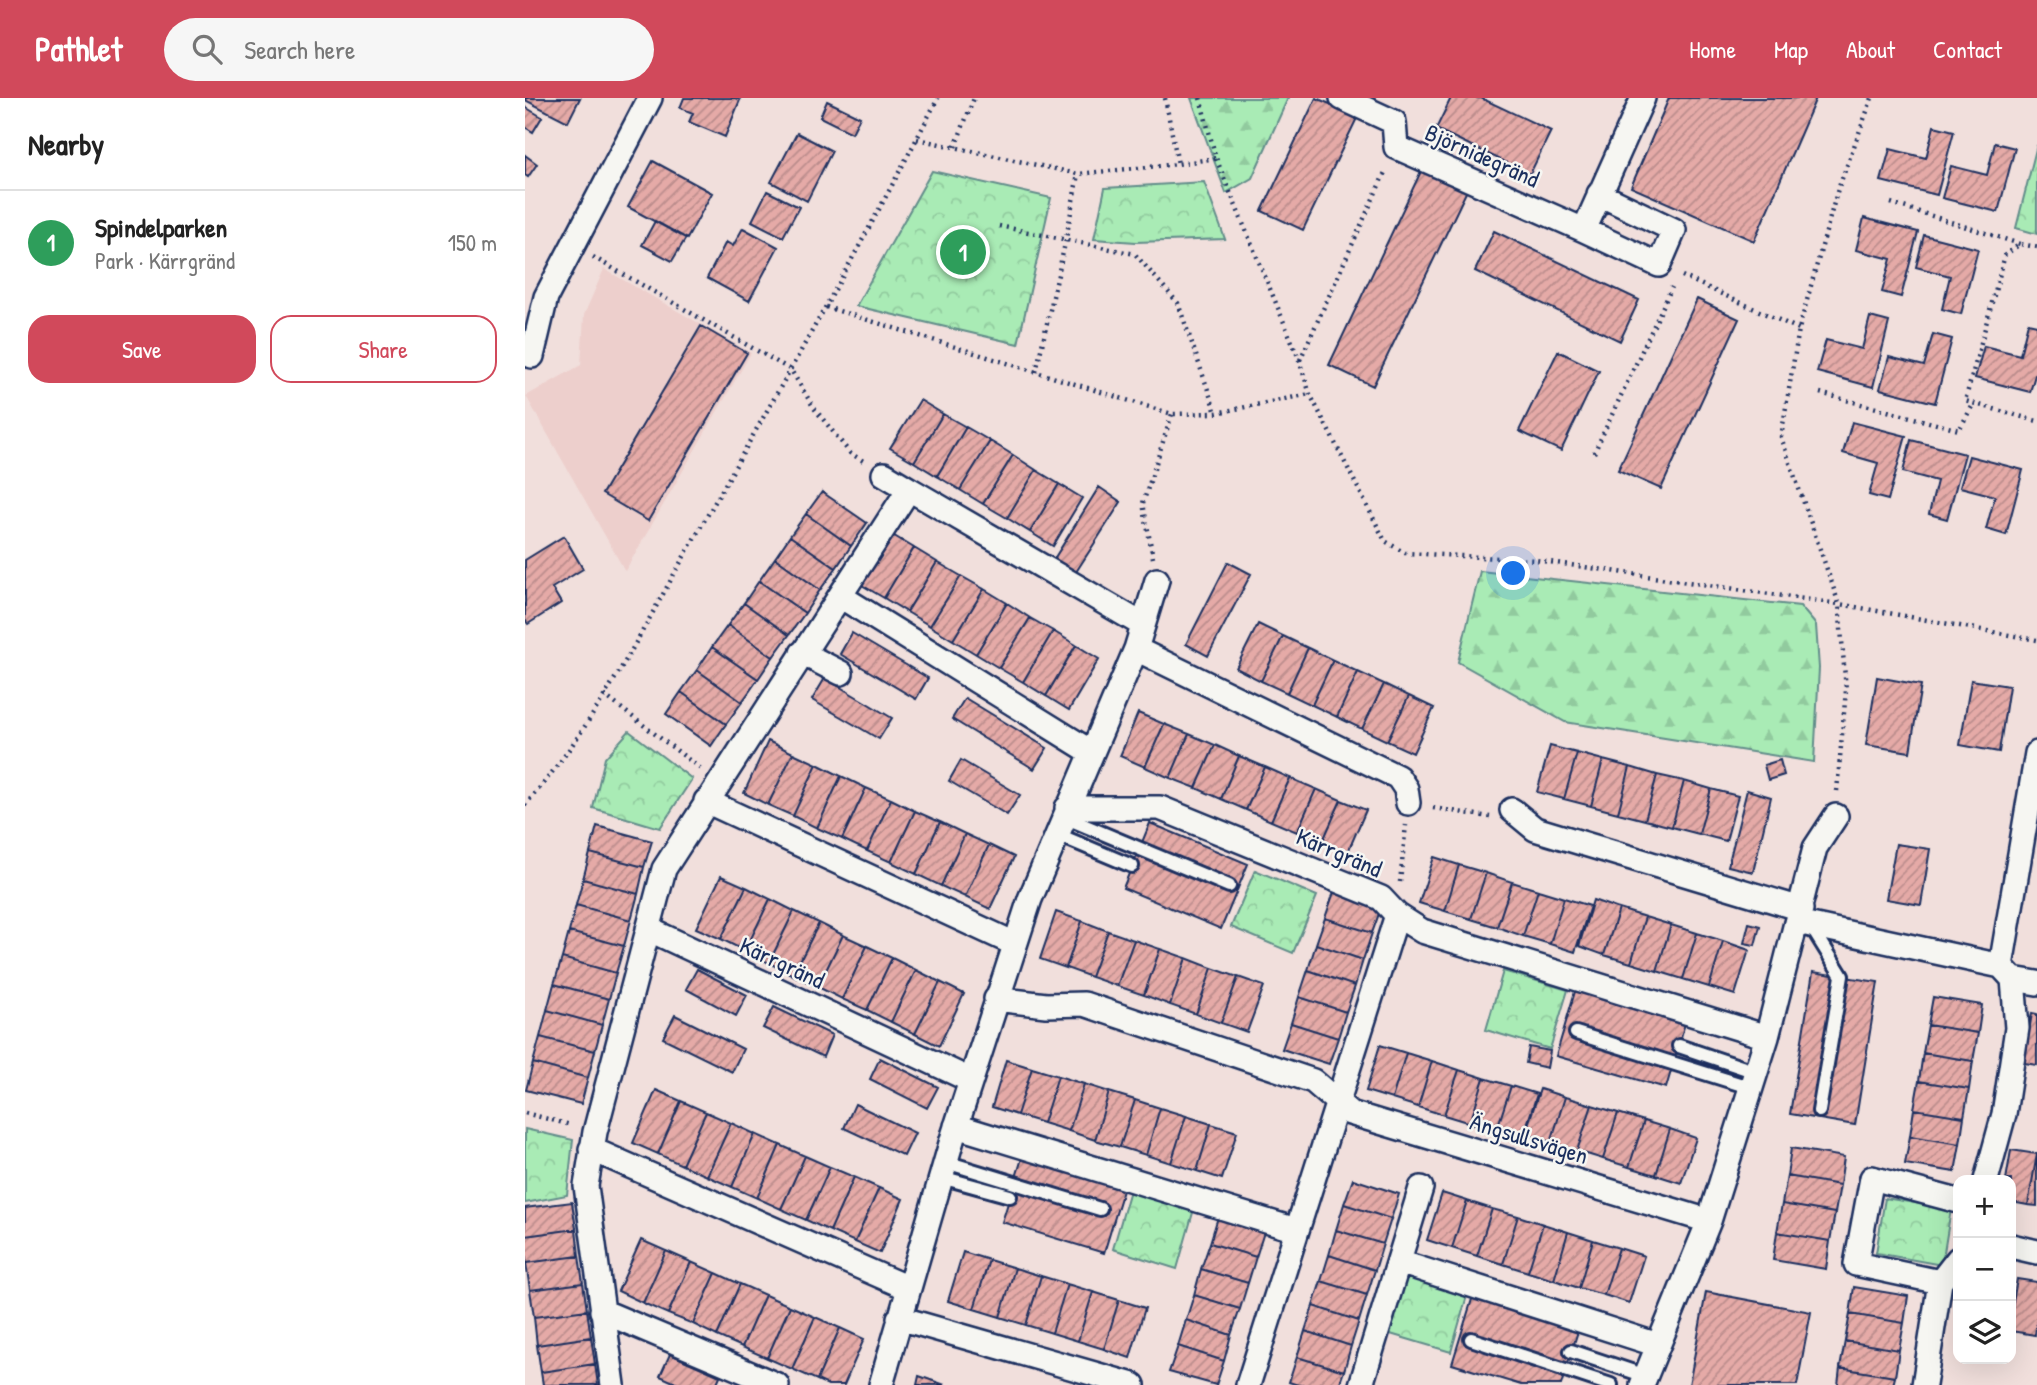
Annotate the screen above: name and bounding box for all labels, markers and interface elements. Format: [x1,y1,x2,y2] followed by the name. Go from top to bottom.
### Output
[164,18,654,81] search box
[35,27,122,71] text: Pathlet
[188,30,226,68] icon: search
[244,32,355,67] text: Search here
[1689,33,1736,65] text: Home
[1774,33,1808,65] text: Map
[1846,33,1895,65] text: About
[1933,33,2002,65] text: Contact
[1420,116,1544,194] street label: Björnidegränd
[28,124,104,164] text: Nearby
[95,210,227,245] text: Spindelparken
[940,226,986,278] pin: 1
[47,227,55,258] text: 1
[448,227,497,258] text: 150 m
[95,245,235,276] text: Park · Kärrgränd
[28,315,256,383] button: Save
[270,315,497,383] button: Share
[1496,556,1530,590] your location
[1292,820,1387,884] street label: Kärrgränd
[735,929,830,996] street label: Kärrgränd
[1466,1105,1592,1171] street label: Ängsullsvägen
[1953,1175,2016,1364] map controls
[1953,1175,2016,1238] button: +
[1953,1238,2016,1301] button: −
[1953,1301,2016,1364] button: layers

